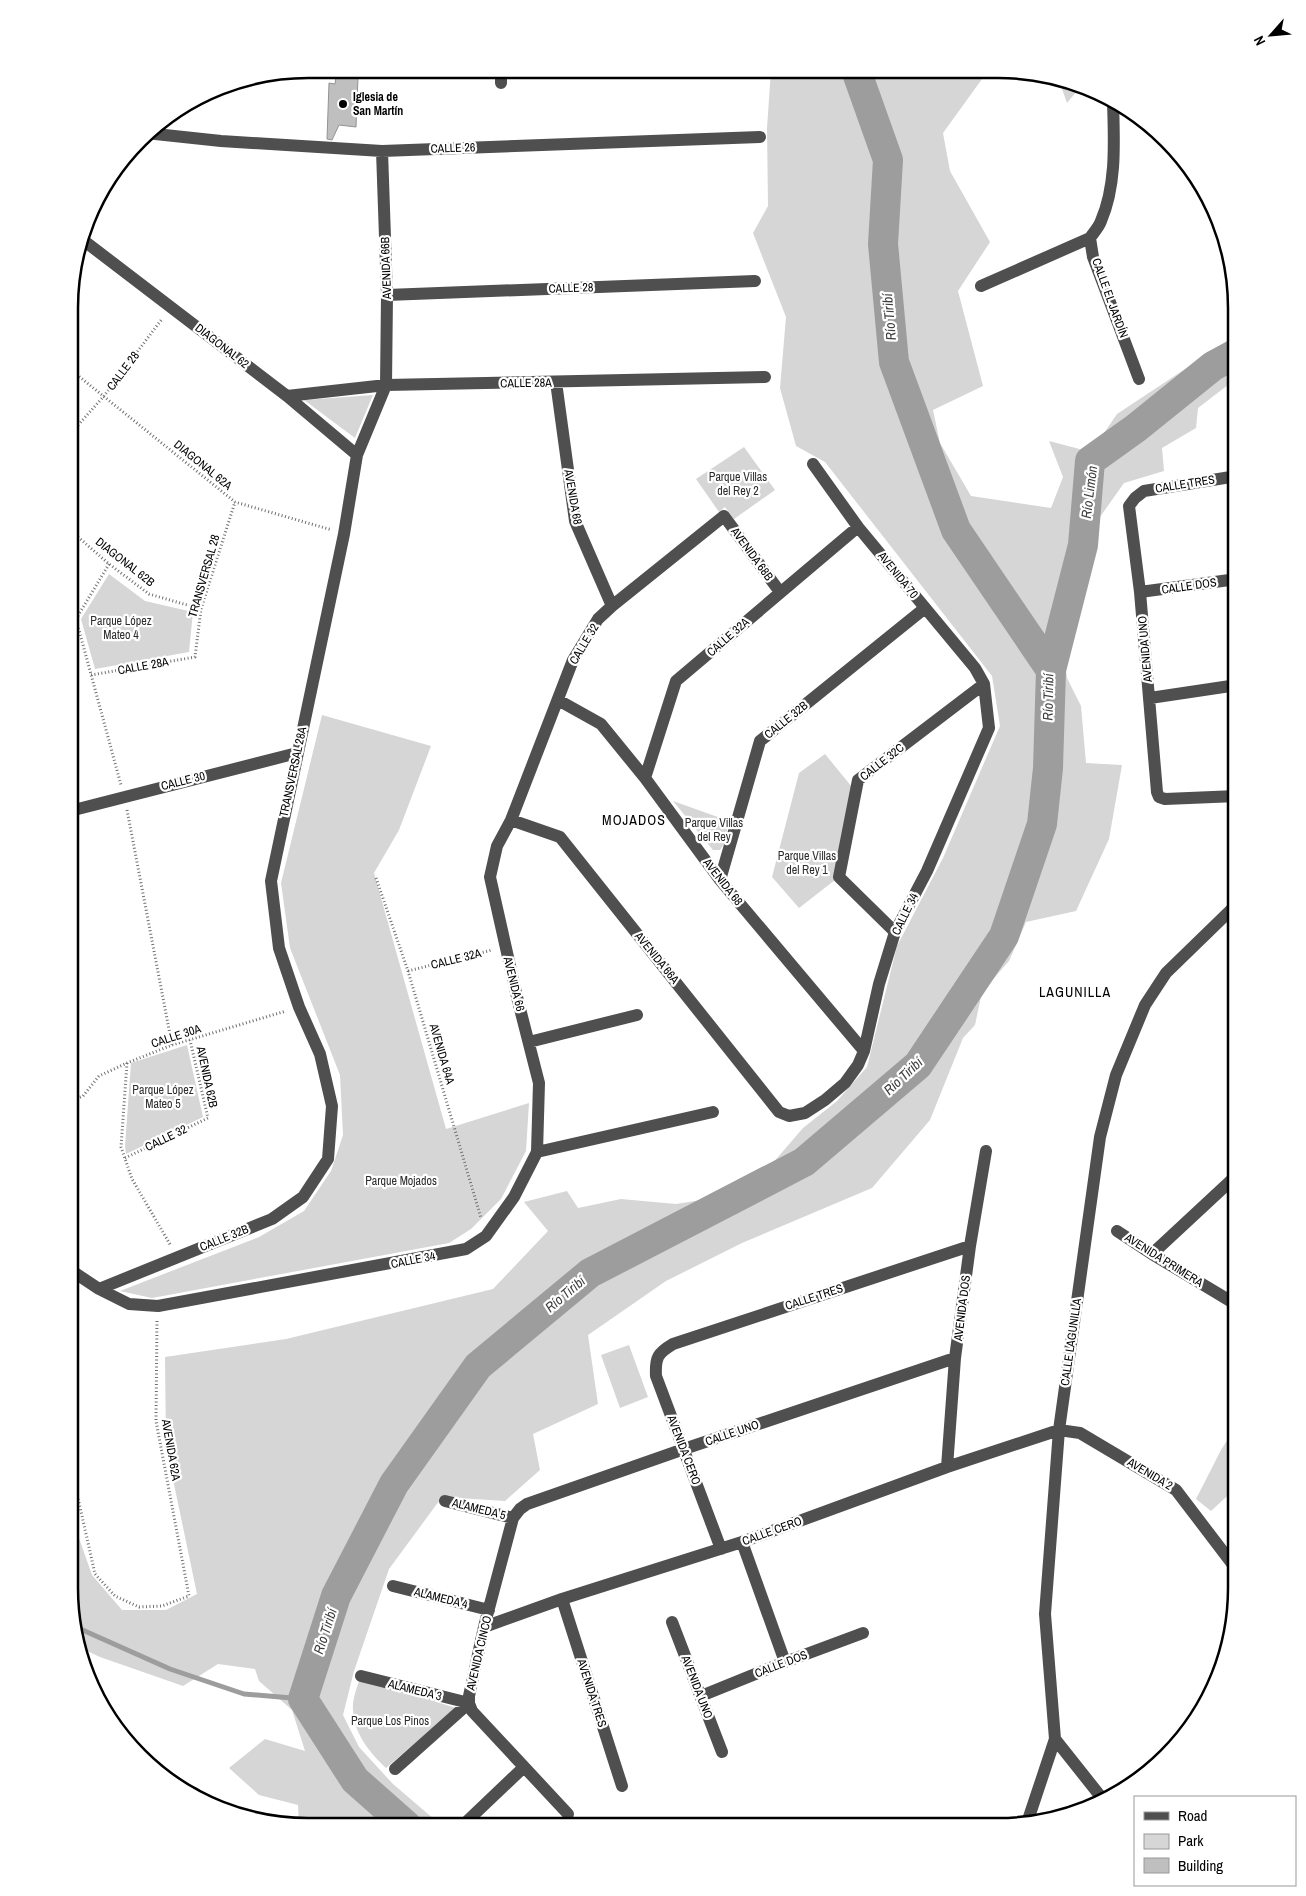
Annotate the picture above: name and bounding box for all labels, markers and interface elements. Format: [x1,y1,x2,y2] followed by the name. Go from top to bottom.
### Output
[1246,10,1296,60] north arrow
[1250,33,1269,49] text: N
[353,89,403,119] place label: Iglesia de San Martín
[337,98,349,110] marker: Iglesia de San Martín
[430,139,476,157] street label: CALLE 26
[377,236,395,300] street label: AVENIDA 66B
[1088,256,1132,340] street label: CALLE EL JARDÍN
[548,279,594,297] street label: CALLE 28
[878,291,900,341] water label: Río Tiribí
[192,320,252,372] street label: DIAGONAL 62
[103,348,143,394] street label: CALLE 28
[500,375,552,391] street label: CALLE 28A
[170,437,236,494] street label: DIAGONAL 62A
[1077,465,1101,519] water label: Río Limón
[560,467,586,526] street label: AVENIDA 68
[709,469,767,499] park label: Parque Villas del Rey 2
[1154,471,1216,497] street label: CALLE TRES
[727,523,777,584] street label: AVENIDA 68B
[185,533,223,619] street label: TRANSVERSAL 28
[92,534,158,590] street label: DIAGONAL 62B
[874,548,922,602] street label: AVENIDA 70
[1161,574,1218,598] street label: CALLE DOS
[90,613,152,643] park label: Parque López Mateo 4
[703,614,753,660] street label: CALLE 32A
[1134,615,1156,684] street label: AVENIDA UNO
[566,621,602,667] street label: CALLE 32
[116,654,170,678] street label: CALLE 28A
[1039,672,1057,721] water label: Río Tiribí
[761,697,811,742] street label: CALLE 32B
[276,725,310,819] street label: TRANSVERSAL 28A
[857,740,907,784] street label: CALLE 32C
[159,768,207,794] street label: CALLE 30
[602,811,666,829] district label: MOJADOS
[685,815,743,845] park label: Parque Villas del Rey
[778,848,836,878] park label: Parque Villas del Rey 1
[699,854,746,909] street label: AVENIDA 68
[888,890,922,938] street label: CALLE 34
[631,928,683,988] street label: AVENIDA 66A
[429,945,483,973] street label: CALLE 32A
[499,954,528,1013] street label: AVENIDA 66
[1039,983,1111,1001] district label: LAGUNILLA
[149,1020,203,1052] street label: CALLE 30A
[425,1021,458,1087] street label: AVENIDA 64A
[193,1044,221,1110] street label: AVENIDA 62B
[880,1052,928,1099] water label: Río Tiribí
[132,1082,194,1112] park label: Parque López Mateo 5
[142,1121,190,1155] street label: CALLE 32
[365,1173,437,1189] park label: Parque Mojados
[197,1221,251,1255] street label: CALLE 32B
[1121,1229,1207,1291] street label: AVENIDA PRIMERA
[389,1248,437,1272] street label: CALLE 34
[541,1271,590,1316] water label: Río Tiribí
[950,1274,974,1343] street label: AVENIDA DOS
[783,1280,845,1314] street label: CALLE TRES
[1057,1297,1085,1387] street label: CALLE LAGUNILLA
[663,1412,705,1487] street label: AVENIDA CERO
[703,1416,761,1450] street label: CALLE UNO
[158,1417,184,1482] street label: AVENIDA 62A
[1124,1454,1176,1494] street label: AVENIDA 2
[450,1494,508,1524] street label: ALAMEDA 5
[740,1513,804,1549] street label: CALLE CERO
[412,1583,470,1613] street label: ALAMEDA 4
[309,1604,341,1656] water label: Río Tiribí
[462,1614,495,1693] street label: AVENIDA CINCO
[752,1646,810,1681] street label: CALLE DOS
[677,1652,717,1721] street label: AVENIDA UNO
[573,1656,611,1730] street label: AVENIDA TRES
[386,1675,443,1704] street label: ALAMEDA 3
[351,1713,429,1729] park label: Parque Los Pinos
[1134,1796,1296,1886] legend
[1178,1805,1207,1826] text: Road
[1178,1830,1204,1851] text: Park
[1178,1855,1223,1876] text: Building

